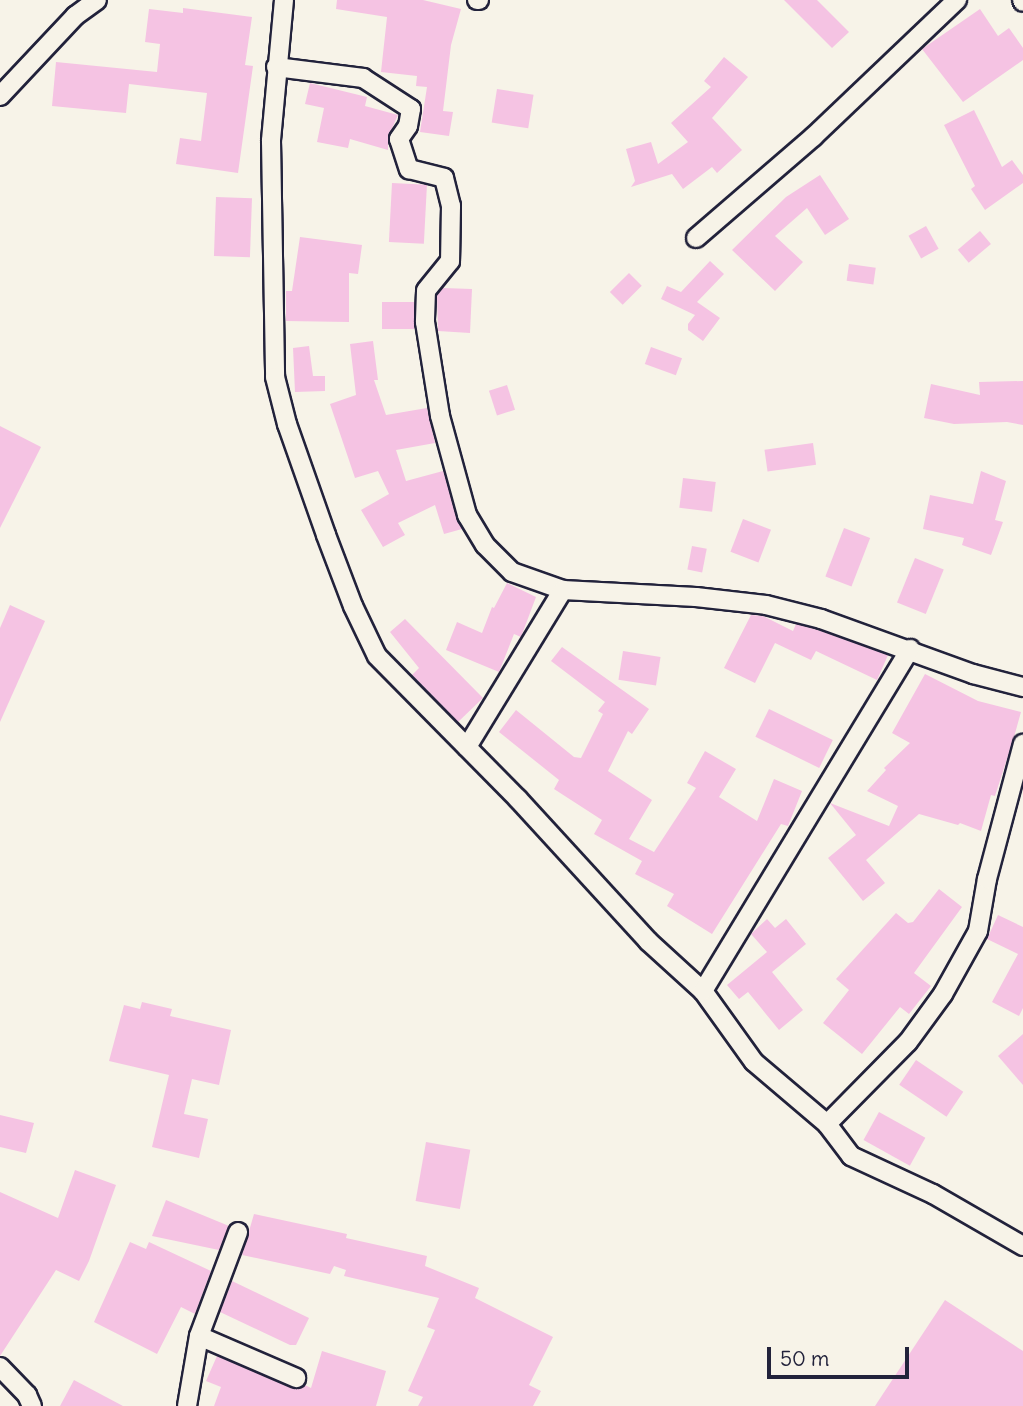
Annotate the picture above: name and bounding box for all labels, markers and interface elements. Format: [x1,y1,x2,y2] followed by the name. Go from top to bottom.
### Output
[771,1332,913,1376] scale bar
[780,1345,829,1372] text: 50 m

